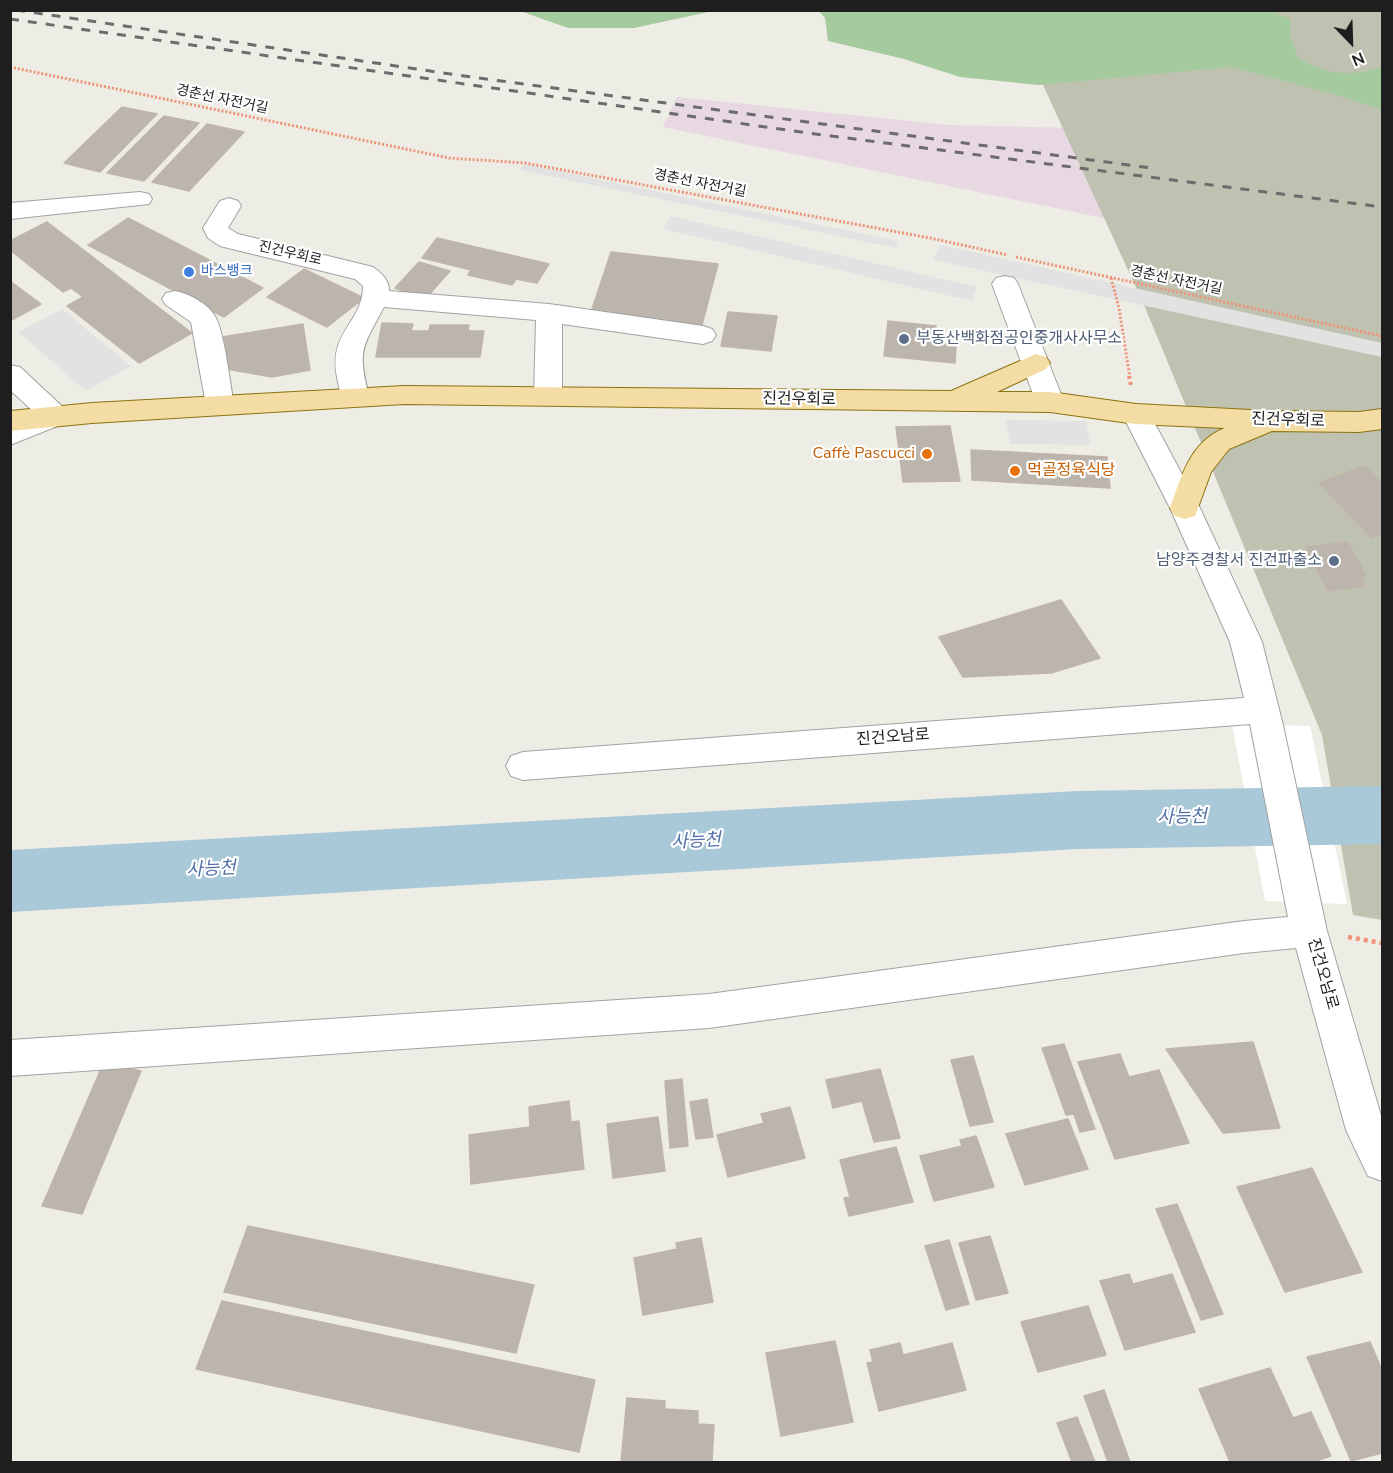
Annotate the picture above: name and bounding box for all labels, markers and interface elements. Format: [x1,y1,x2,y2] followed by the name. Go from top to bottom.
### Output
[1321,12,1381,72] north arrow
[1348,46,1368,71] text: N
[174,82,270,118] street label: 경춘선 자전거길
[652,167,748,201] street label: 경춘선 자전거길
[257,239,323,269] street label: 진건우회로
[1128,263,1224,299] street label: 경춘선 자전거길
[201,264,253,280] place label: 바스뱅크
[182,265,196,279] marker: 바스뱅크
[916,329,1122,349] place label: 부동산백화점공인중개사사무소
[897,332,911,346] marker: 부동산백화점공인중개사사무소
[762,390,836,410] street label: 진건우회로
[1251,410,1325,432] street label: 진건우회로
[813,444,915,464] place label: Caffè Pascucci
[920,447,934,461] marker: Caffè Pascucci
[1027,461,1115,481] place label: 먹골정육식당
[1008,464,1022,478] marker: 먹골정육식당
[1156,551,1322,571] place label: 남양주경찰서 진건파출소
[1327,554,1341,568] marker: 남양주경찰서 진건파출소
[856,726,930,750] street label: 진건오남로
[1157,807,1207,829] water label: 사능천
[671,830,721,854] water label: 사능천
[186,858,236,882] water label: 사능천
[1303,936,1341,1012] street label: 진건오남로

